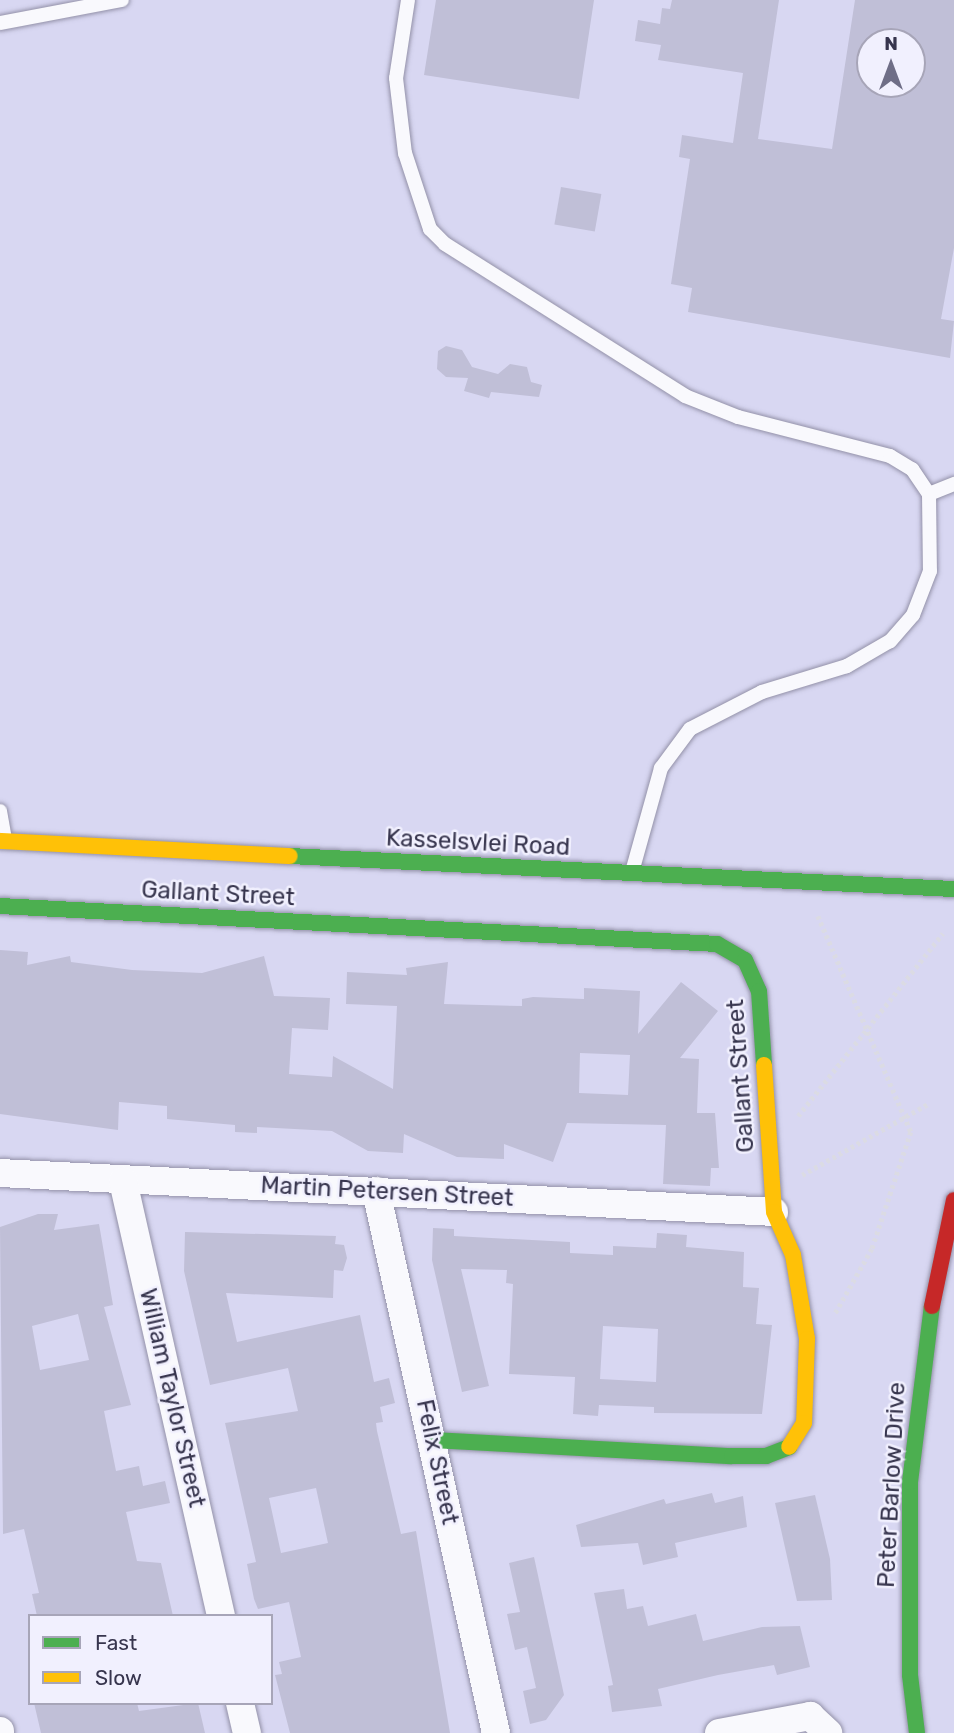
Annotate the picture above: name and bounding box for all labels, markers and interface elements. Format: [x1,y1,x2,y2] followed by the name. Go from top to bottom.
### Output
[856,28,926,98] north arrow
[884,32,898,55] text: N
[385,824,571,862] street label: Kasselsvlei Road
[141,876,295,912] street label: Gallant Street
[721,998,761,1154] street label: Gallant Street
[260,1171,514,1213] street label: Martin Petersen Street
[133,1285,211,1511] street label: William Taylor Street
[872,1381,912,1589] street label: Peter Barlow Drive
[410,1397,464,1527] street label: Felix Street
[28,1614,273,1705] legend
[95,1630,137,1655] text: Fast
[95,1665,142,1690] text: Slow

